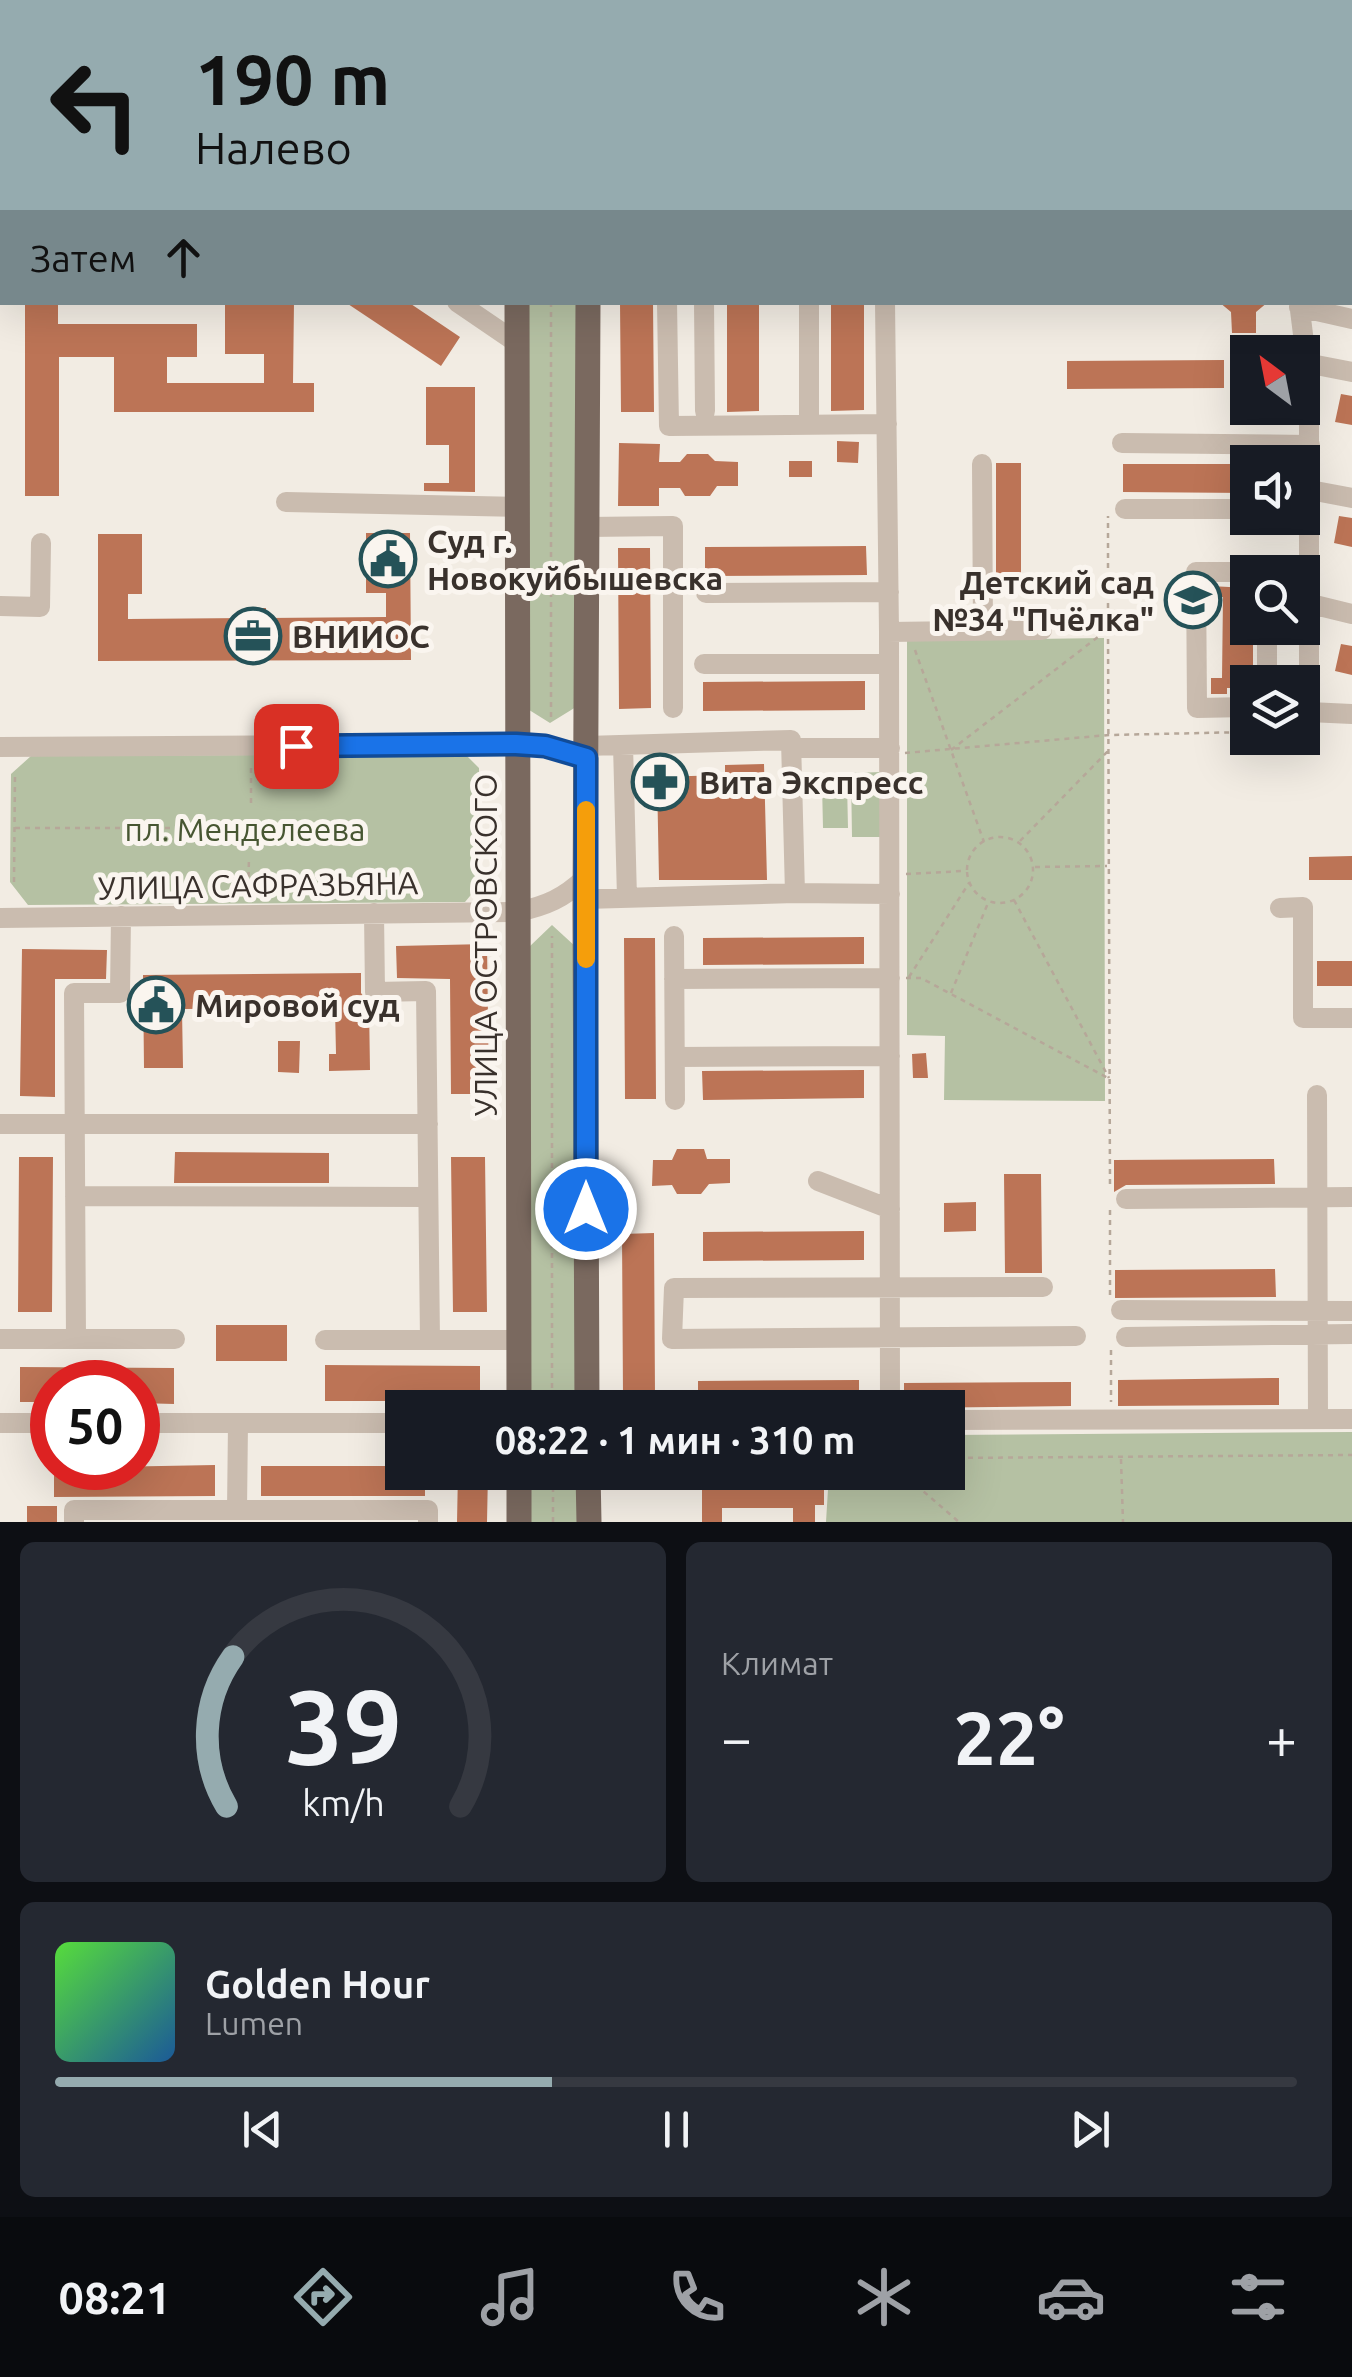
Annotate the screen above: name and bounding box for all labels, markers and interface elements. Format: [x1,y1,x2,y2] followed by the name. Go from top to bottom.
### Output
[30,40,160,170] icon: left
[195,40,390,118] text: 190 m
[195,122,352,173] text: Налево
[156,230,211,285] icon: ahead
[30,237,136,279] text: Затем
[1230,335,1320,425] north arrow
[1230,335,1320,755] map controls
[1230,445,1320,535] button: sound
[427,523,723,596] place label: Суд г. Новокуйбышевска
[358,529,418,589] public building icon: Суд г. Новокуйбышевска
[1230,555,1320,645] button: search
[932,564,1154,637] place label: Детский сад №34 "Пчёлка"
[1163,570,1223,630] school or university icon: Детский сад №34 "Пчёлка"
[223,606,283,666] office icon: ВНИИОС
[292,618,430,654] place label: ВНИИОС
[1230,665,1320,755] button: layers
[254,704,339,789] pin
[269,719,324,774] icon: arrive
[630,752,690,812] pharmacy icon: Вита Экспресс
[699,764,923,800] place label: Вита Экспресс
[467,773,503,1117] street label: УЛИЦА ОСТРОВСКОГО
[124,811,366,847] park label: пл. Менделеева
[97,864,419,906] street label: УЛИЦА САФРАЗЬЯНА
[126,975,186,1035] public building icon: Мировой суд
[195,987,400,1023] place label: Мировой суд
[534,1157,638,1261] position arrow
[30,1360,160,1490] speed limit sign: 50
[495,1419,855,1461] text: 08:22 · 1 мин · 310 m
[721,1645,833,1681] text: Климат
[284,1667,402,1784] text: 39
[953,1695,1065,1779] text: 22°
[721,1707,752,1768] text: −
[1266,1707,1297,1768] text: +
[302,1783,384,1823] text: km/h
[205,1963,430,2005] text: Golden Hour
[205,2005,303,2041] text: Lumen
[235,2102,290,2157] icon: previous
[649,2102,704,2157] icon: pause
[1063,2102,1118,2157] icon: next
[288,2262,358,2332] icon: directions
[475,2262,545,2332] icon: music
[662,2262,732,2332] icon: phone
[849,2262,919,2332] icon: climate
[1036,2262,1106,2332] icon: car
[1223,2262,1293,2332] icon: filters
[59,2272,171,2323] text: 08:21

